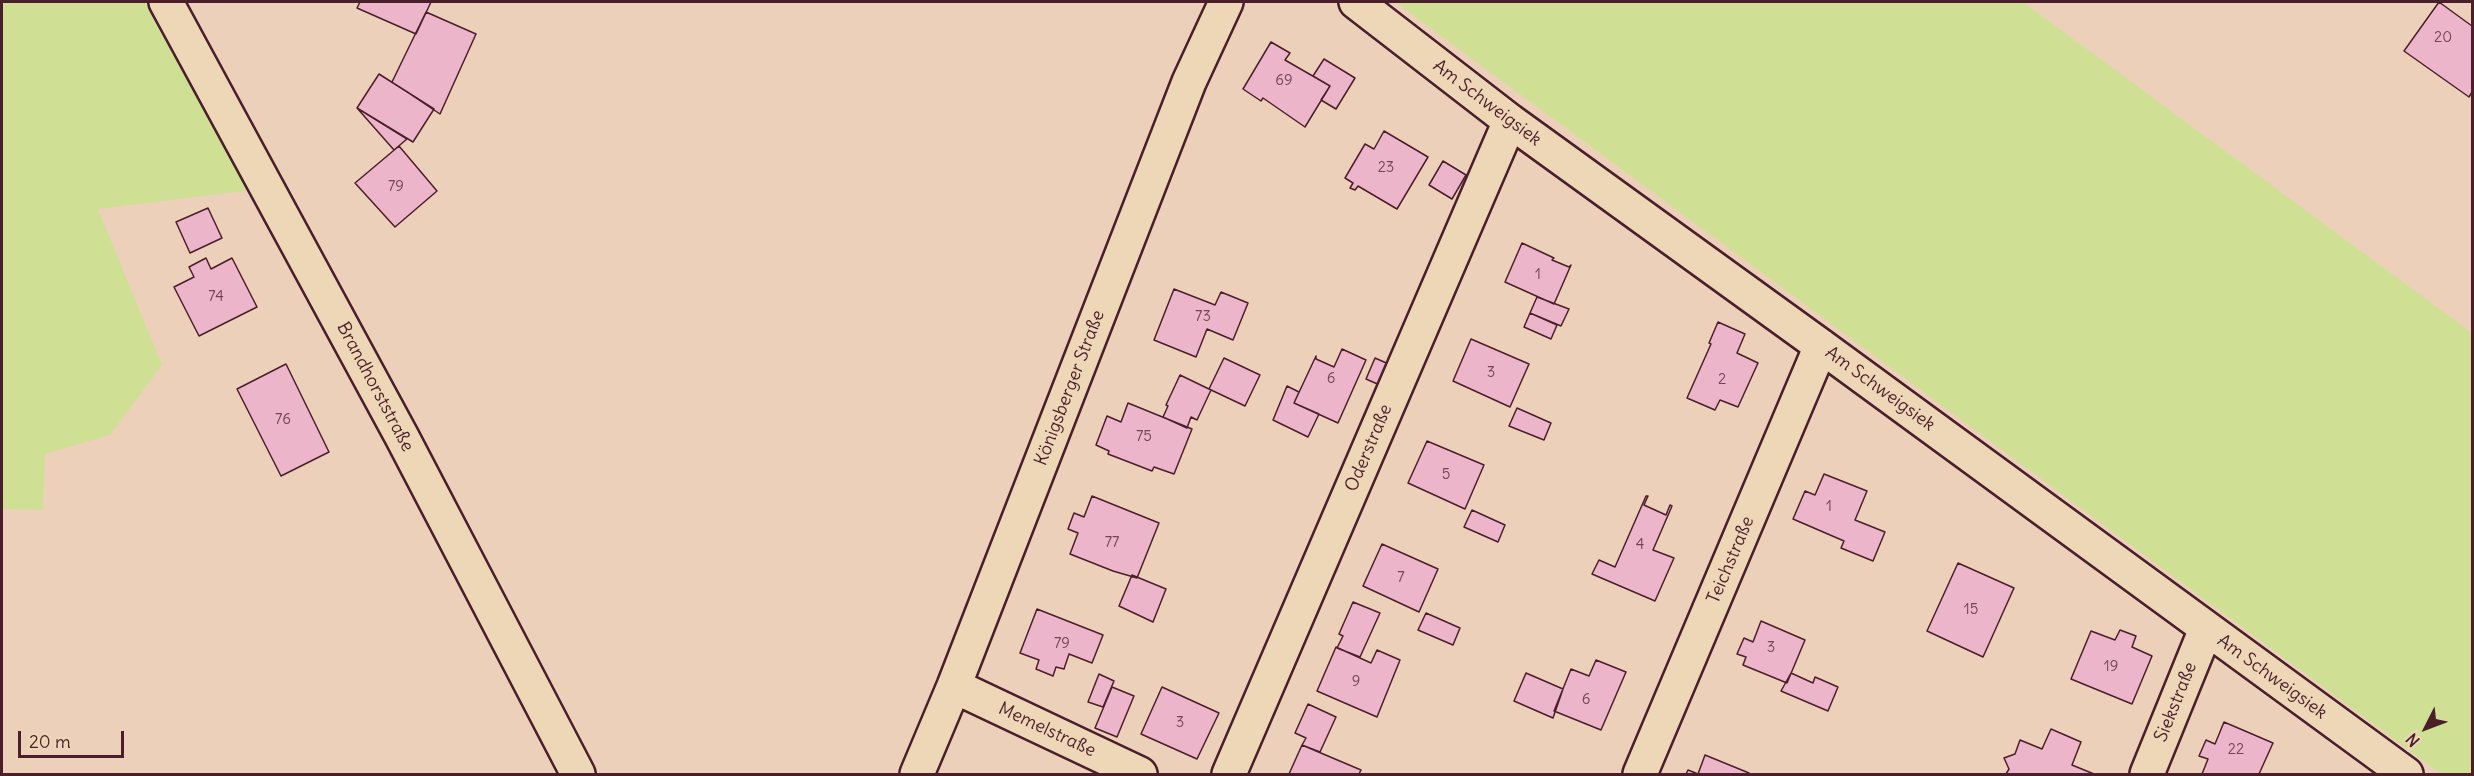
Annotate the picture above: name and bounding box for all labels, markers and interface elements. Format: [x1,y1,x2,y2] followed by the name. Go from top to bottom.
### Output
[2434,29,2452,47] house number: 20
[1429,55,1545,151] street label: Am Schweigsiek
[1275,72,1293,90] house number: 69
[1378,159,1394,177] house number: 23
[388,178,404,196] house number: 79
[1535,266,1541,284] house number: 1
[208,288,224,306] house number: 74
[1030,307,1110,469] street label: Königsberger Straße
[1195,308,1211,326] house number: 73
[332,319,418,455] street label: Brandhorststraße
[1821,342,1939,436] street label: Am Schweigsiek
[1487,364,1495,382] house number: 3
[1327,370,1335,388] house number: 6
[1718,371,1726,389] house number: 2
[1341,401,1397,495] street label: Oderstraße
[275,411,291,429] house number: 76
[1136,428,1152,446] house number: 75
[1442,466,1450,484] house number: 5
[1826,498,1832,516] house number: 1
[1703,513,1759,607] street label: Teichstraße
[1105,534,1119,552] house number: 77
[1636,536,1644,554] house number: 4
[1397,569,1405,587] house number: 7
[1964,601,1978,619] house number: 15
[2213,630,2331,724] street label: Am Schweigsiek
[1054,635,1070,653] house number: 79
[1767,639,1775,657] house number: 3
[2104,658,2118,676] house number: 19
[2150,659,2202,745] street label: Siekstraße
[1352,673,1360,691] house number: 9
[1582,691,1590,709] house number: 6
[995,698,1099,762] street label: Memelstraße
[2396,698,2456,758] north arrow
[1176,714,1184,732] house number: 3
[21,719,128,757] scale bar
[2401,729,2424,751] text: N
[29,730,71,753] text: 20 m
[2228,741,2244,759] house number: 22

